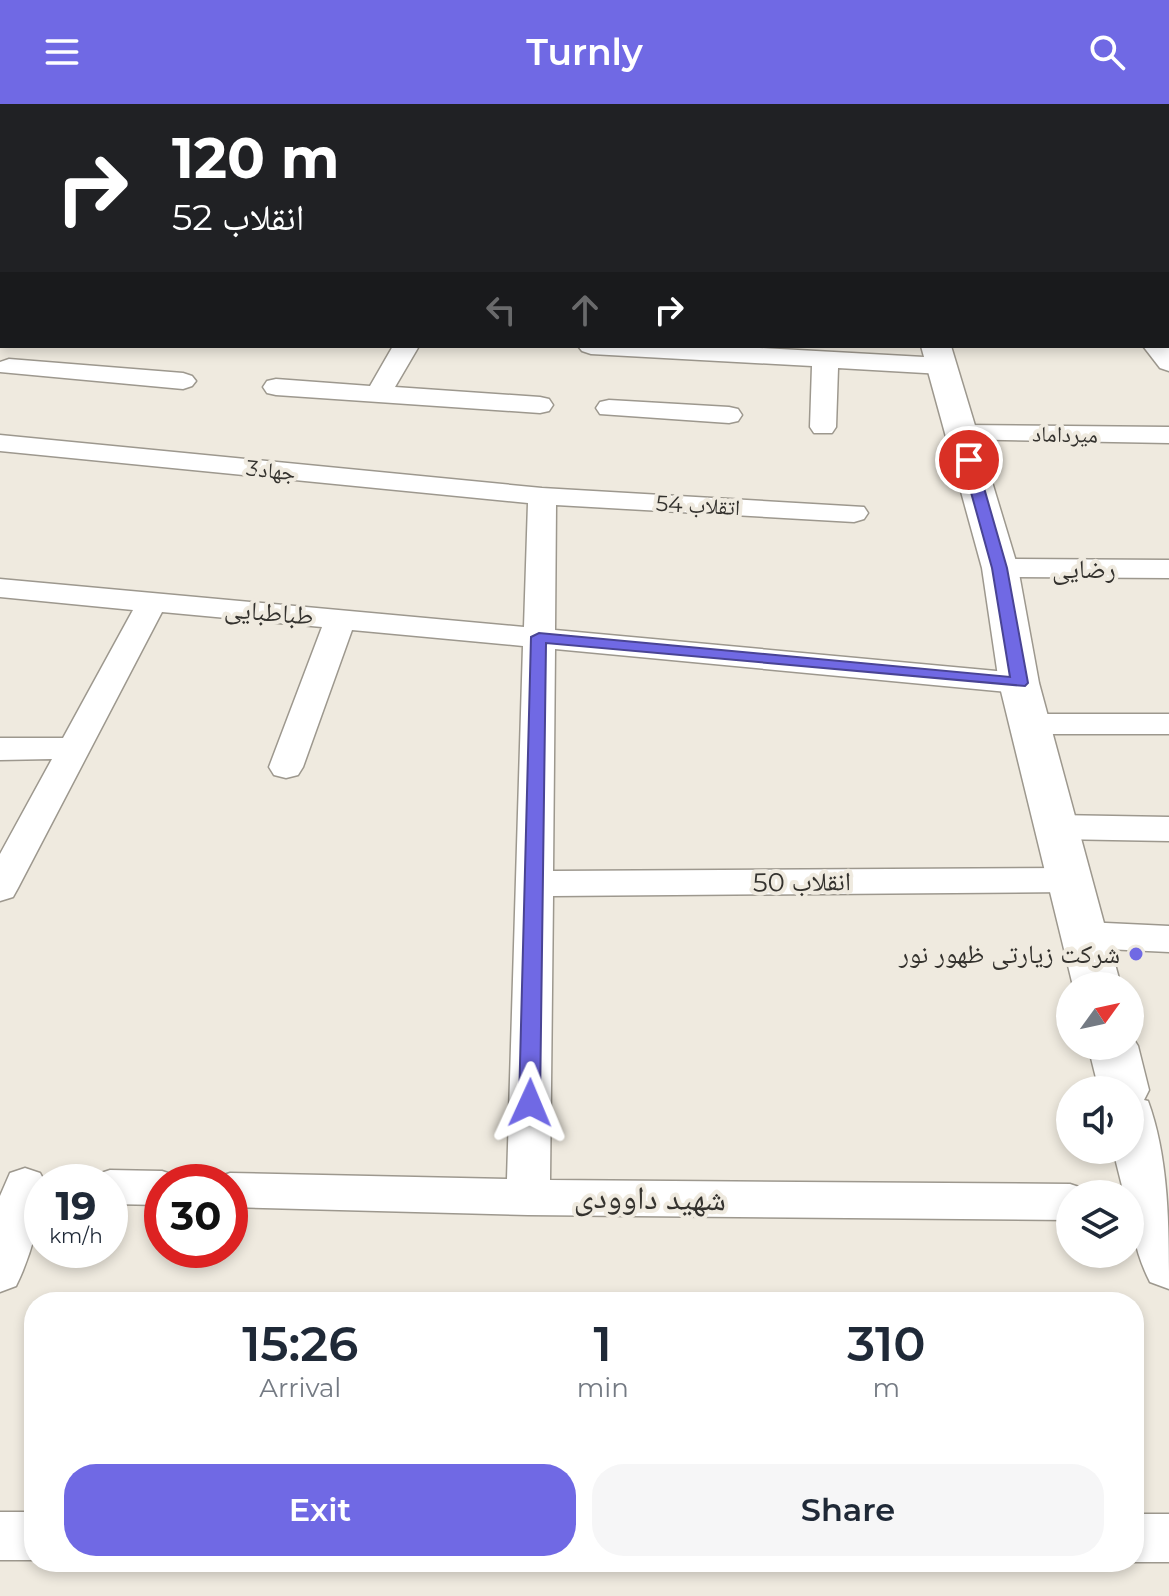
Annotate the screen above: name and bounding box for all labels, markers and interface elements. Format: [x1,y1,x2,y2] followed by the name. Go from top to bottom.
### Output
[40,30,84,74] icon: menu
[526,30,643,74] text: Turnly
[1085,30,1129,74] icon: search
[172,124,340,192] text: 120 m
[40,136,144,240] icon: right
[172,195,304,239] text: انقلاب 52
[479,288,523,332] icon: left
[563,288,607,332] icon: ahead
[647,288,691,332] icon: right
[1032,420,1098,449] street label: میرداماد
[935,426,1003,494] pin
[947,438,991,482] icon: arrive
[245,454,297,487] street label: جهاد3
[655,490,741,521] street label: اتقلاب 54
[1052,553,1116,585] street label: رضایی
[223,592,315,632] street label: طباطبایی
[753,865,851,899] street label: انقلاب 50
[898,938,1120,970] place label: شرکت زیارتی ظهور نور
[1127,945,1145,963] marker: شرکت زیارتی ظهور نور
[1056,972,1144,1060] north arrow
[1056,972,1144,1268] map controls
[488,1061,572,1145] position arrow
[1056,1076,1144,1164] button: sound
[144,1164,248,1268] speed limit sign: 30
[574,1177,726,1218] street label: شهید داوودی
[1056,1180,1144,1268] button: layers
[55,1181,97,1230] text: 19
[49,1224,103,1248] text: km/h
[242,1315,358,1373] text: 15:26
[594,1315,612,1373] text: 1
[847,1315,926,1373] text: 310
[259,1372,341,1404] text: Arrival
[577,1372,629,1404] text: min
[873,1372,900,1404] text: m
[64,1464,576,1556] button: Exit
[592,1464,1104,1556] button: Share

